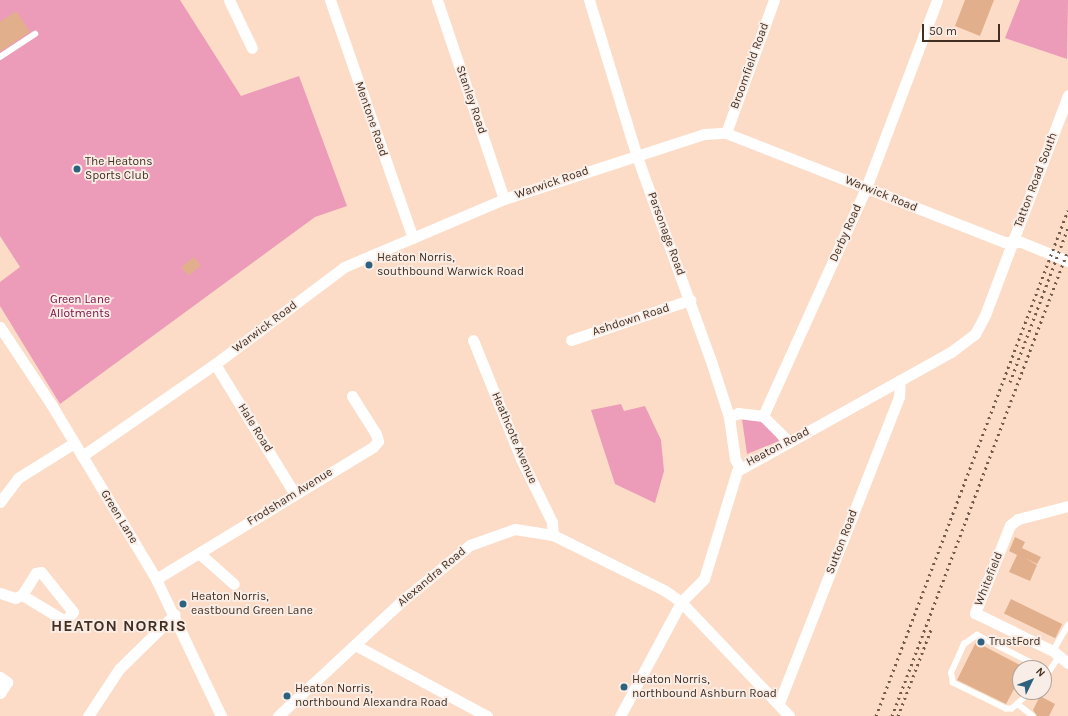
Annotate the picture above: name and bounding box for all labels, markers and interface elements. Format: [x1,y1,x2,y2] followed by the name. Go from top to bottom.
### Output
[924,16,1002,42] scale bar
[728,21,772,111] street label: Broomfield Road
[929,24,957,38] text: 50 m
[453,64,489,136] street label: Stanley Road
[351,80,391,158] street label: Mentone Road
[1011,130,1061,230] street label: Tatton Road South
[85,155,153,183] place label: The Heatons Sports Club
[72,164,82,174] marker: The Heatons Sports Club
[513,164,591,202] street label: Warwick Road
[843,173,919,215] street label: Warwick Road
[644,190,688,278] street label: Parsonage Road
[827,202,865,264] street label: Derby Road
[377,251,524,279] place label: Heaton Norris, southbound Warwick Road
[364,260,374,270] marker: Heaton Norris, southbound Warwick Road
[50,293,110,321] park label: Green Lane Allotments
[230,298,300,356] street label: Warwick Road
[590,301,672,339] street label: Ashdown Road
[488,390,540,486] street label: Heathcote Avenue
[234,401,276,455] street label: Hale Road
[744,424,812,470] street label: Heaton Road
[245,465,335,529] street label: Frodsham Avenue
[97,488,141,546] street label: Green Lane
[823,508,861,576] street label: Sutton Road
[395,544,469,610] street label: Alexandra Road
[972,550,1006,608] street label: Whitefield
[191,590,313,618] place label: Heaton Norris, eastbound Green Lane
[178,599,188,609] marker: Heaton Norris, eastbound Green Lane
[51,616,187,636] district label: HEATON NORRIS
[989,635,1041,649] place label: TrustFord
[976,637,986,647] marker: TrustFord
[1012,660,1052,700] north arrow
[1033,665,1048,679] text: N
[632,673,777,701] place label: Heaton Norris, northbound Ashburn Road
[295,682,448,710] place label: Heaton Norris, northbound Alexandra Road
[619,682,629,692] marker: Heaton Norris, northbound Ashburn Road
[282,691,292,701] marker: Heaton Norris, northbound Alexandra Road

